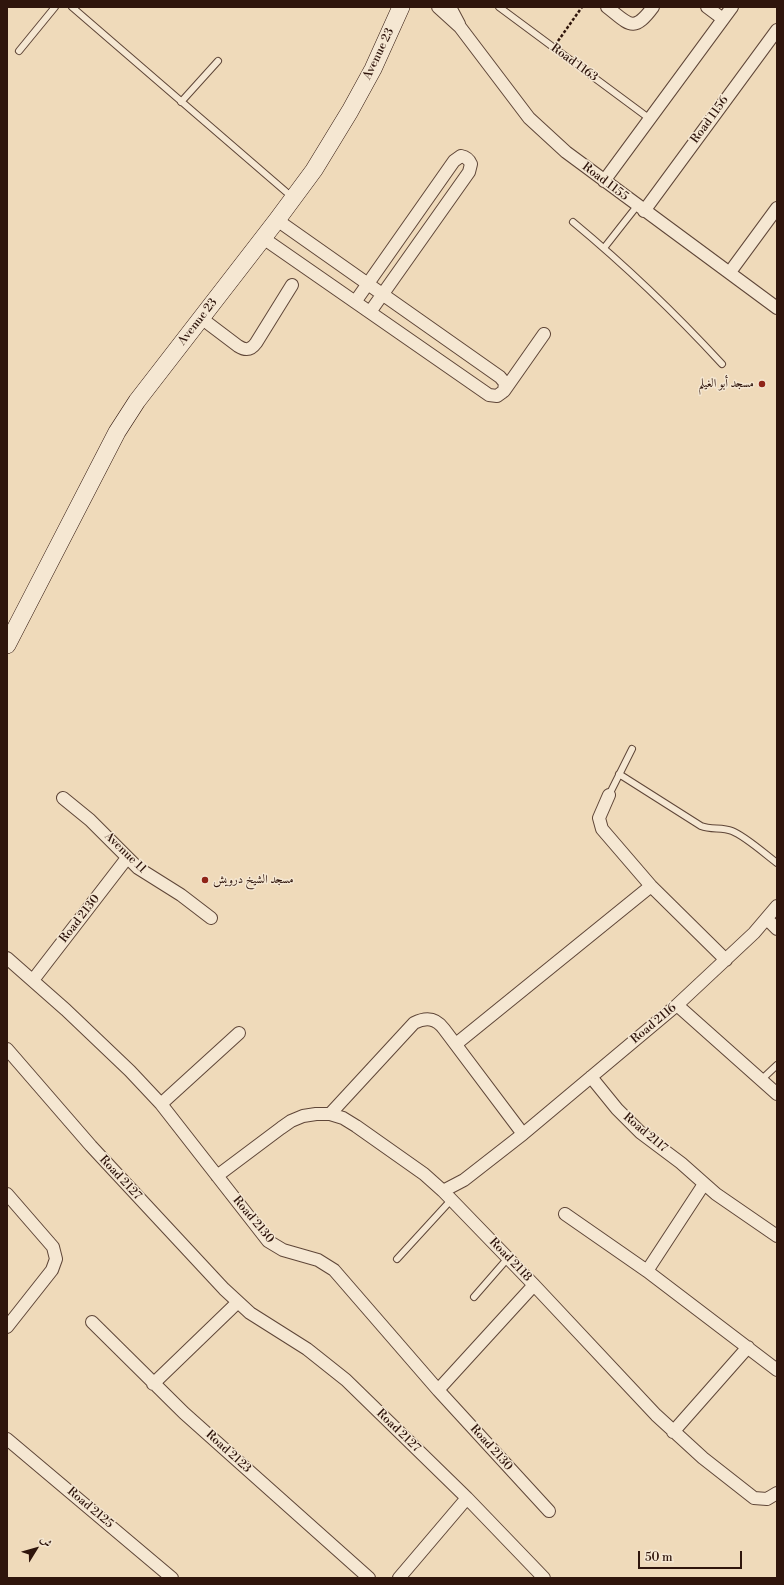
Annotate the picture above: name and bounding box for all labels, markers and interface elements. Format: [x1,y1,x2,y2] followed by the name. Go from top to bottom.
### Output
[360,26,398,82] street label: Avenue 23
[548,41,600,85] street label: Road 1163
[688,94,732,146] street label: Road 1156
[579,160,631,204] street label: Road 1155
[175,296,221,348] street label: Avenue 23
[698,377,754,391] place label: مسجد أبو الغيلم
[757,379,767,389] marker: مسجد أبو الغيلم
[101,829,149,877] street label: Avenue 11
[213,873,294,887] place label: مسجد الشيخ درويش
[200,875,210,885] marker: مسجد الشيخ درويش
[57,892,103,946] street label: Road 2130
[628,1001,680,1047] street label: Road 2116
[620,1110,670,1156] street label: Road 2117
[96,1153,144,1203] street label: Road 2127
[229,1194,277,1246] street label: Road 2130
[486,1235,534,1285] street label: Road 2118
[373,1407,423,1455] street label: Road 2127
[467,1422,515,1474] street label: Road 2130
[202,1428,254,1476] street label: Road 2123
[64,1484,116,1532] street label: Road 2125
[16,1529,56,1569] north arrow
[37,1533,54,1550] text: ش
[640,1543,744,1569] scale bar
[645,1550,673,1565] text: 50 m

